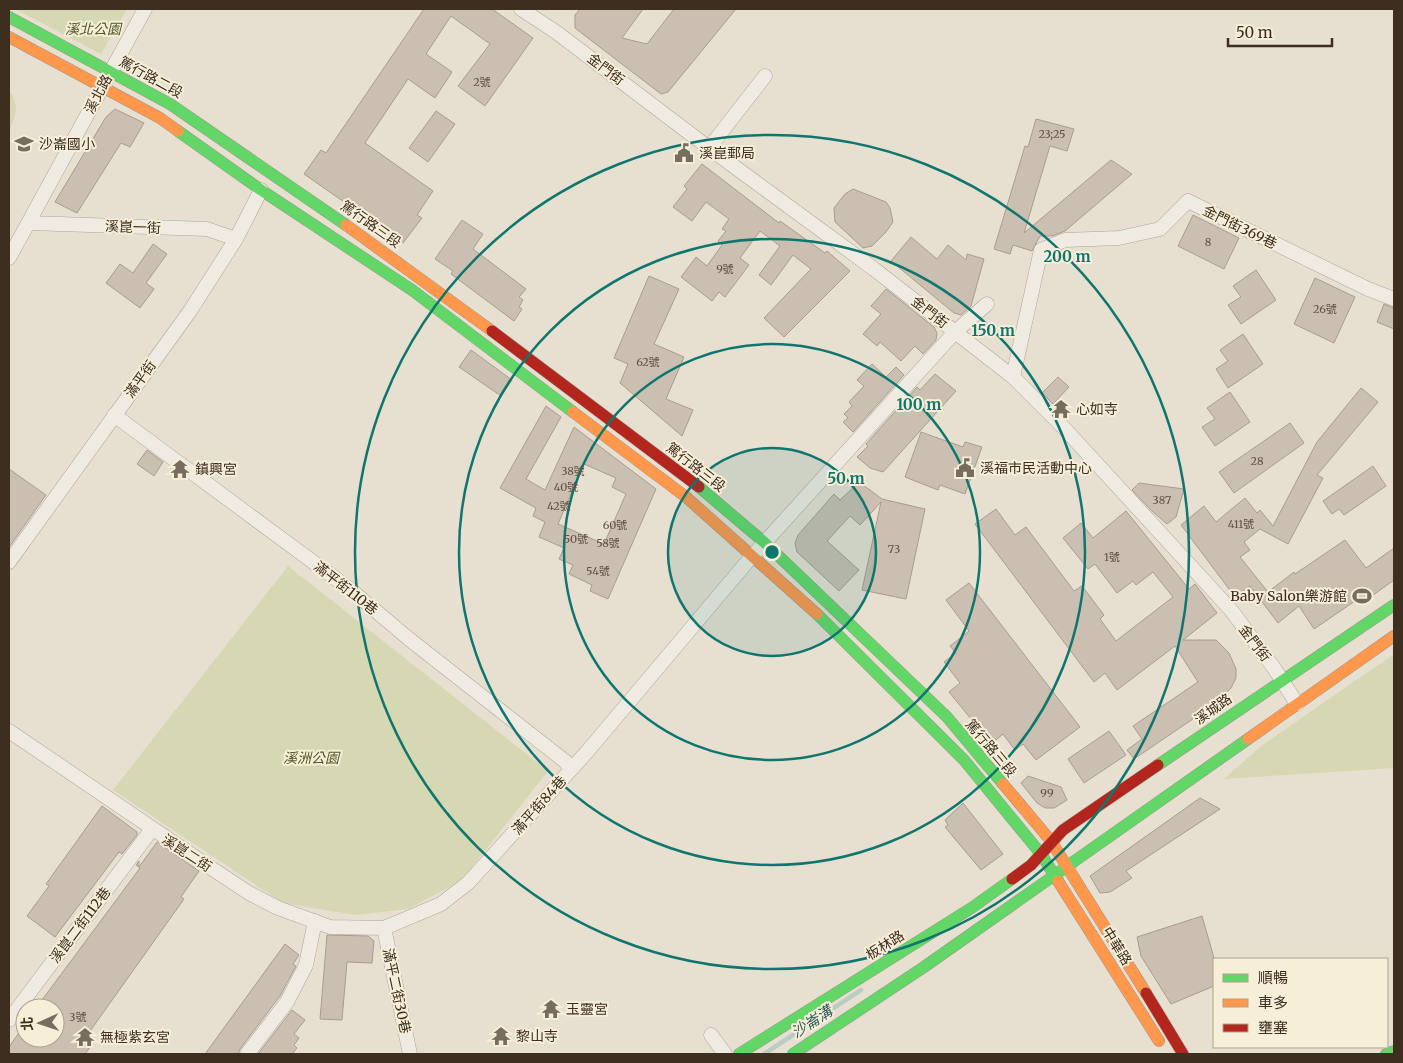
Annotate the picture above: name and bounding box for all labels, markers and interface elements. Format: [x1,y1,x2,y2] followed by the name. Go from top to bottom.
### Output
[1228,15,1332,47] scale bar
[65,20,123,38] park label: 溪北公園
[1236,23,1273,42] text: 50 m
[584,49,628,89] street label: 金門街
[116,52,186,102] street label: 篤行路二段
[80,71,116,117] street label: 溪北路
[473,75,491,89] house number: 2號
[1038,127,1066,141] house number: 23;25
[13,133,35,155] school or university icon: 沙崙國小
[39,135,95,153] place label: 沙崙國小
[673,142,695,164] public building icon: 溪崑郵局
[699,144,755,162] place label: 溪崑郵局
[337,197,405,251] street label: 篤行路三段
[1200,201,1280,253] street label: 金門街369巷
[105,217,161,237] street label: 溪崑一街
[1205,235,1212,249] house number: 8
[1043,247,1091,266] text: 200 m
[716,262,734,276] house number: 9號
[908,292,952,332] street label: 金門街
[1313,302,1337,316] house number: 26號
[971,321,1015,340] text: 150 m
[636,355,660,369] house number: 62號
[120,357,160,401] street label: 滿平街
[897,395,941,414] text: 100 m
[1050,398,1072,420] temple icon: 心如寺
[1076,400,1118,418] place label: 心如寺
[663,438,729,496] street label: 篤行路三段
[1251,454,1264,468] house number: 28
[954,457,976,479] public building icon: 溪福市民活動中心
[169,458,191,480] temple icon: 鎮興宮
[980,459,1092,477] place label: 溪福市民活動中心
[195,460,237,478] place label: 鎮興宮
[561,464,585,478] house number: 38號
[827,469,865,488] text: 50 m
[554,480,578,494] house number: 40號
[1153,493,1171,507] house number: 387
[547,499,571,513] house number: 42號
[1228,517,1254,531] house number: 411號
[603,518,627,532] house number: 60號
[564,532,588,546] house number: 50號
[596,536,620,550] house number: 58號
[888,542,900,556] house number: 73
[763,543,781,561] centre of rings
[1104,550,1120,564] house number: 1號
[310,557,382,619] street label: 滿平街110巷
[586,564,610,578] house number: 54號
[1351,585,1373,607] sports icon: Baby Salon樂游館
[1230,587,1347,605] place label: Baby Salon樂游館
[1235,621,1275,665] street label: 金門街
[1191,690,1235,728] street label: 溪城路
[962,715,1020,781] street label: 篤行路三段
[283,749,341,767] park label: 溪洲公園
[508,772,570,838] street label: 滿平街84巷
[1040,786,1054,800] house number: 99
[159,830,215,876] street label: 溪崑二街
[46,883,114,967] street label: 溪崑二街112巷
[1098,923,1136,969] street label: 中華路
[862,926,908,964] street label: 板林路
[379,947,415,1035] street label: 滿平二街30巷
[1213,958,1388,1048] legend
[1258,968,1288,987] text: 順暢
[1258,993,1288,1012] text: 車多
[15,998,65,1048] north arrow
[540,998,562,1020] temple icon: 玉靈宮
[566,1000,608,1018] place label: 玉靈宮
[788,1000,837,1042] water label: 沙崙溝
[69,1010,87,1024] house number: 3號
[18,1016,36,1031] text: 北
[1258,1018,1288,1037] text: 壅塞
[490,1025,512,1047] temple icon: 黎山寺
[74,1026,96,1048] temple icon: 無極紫玄宮
[516,1027,558,1045] place label: 黎山寺
[100,1028,170,1046] place label: 無極紫玄宮

